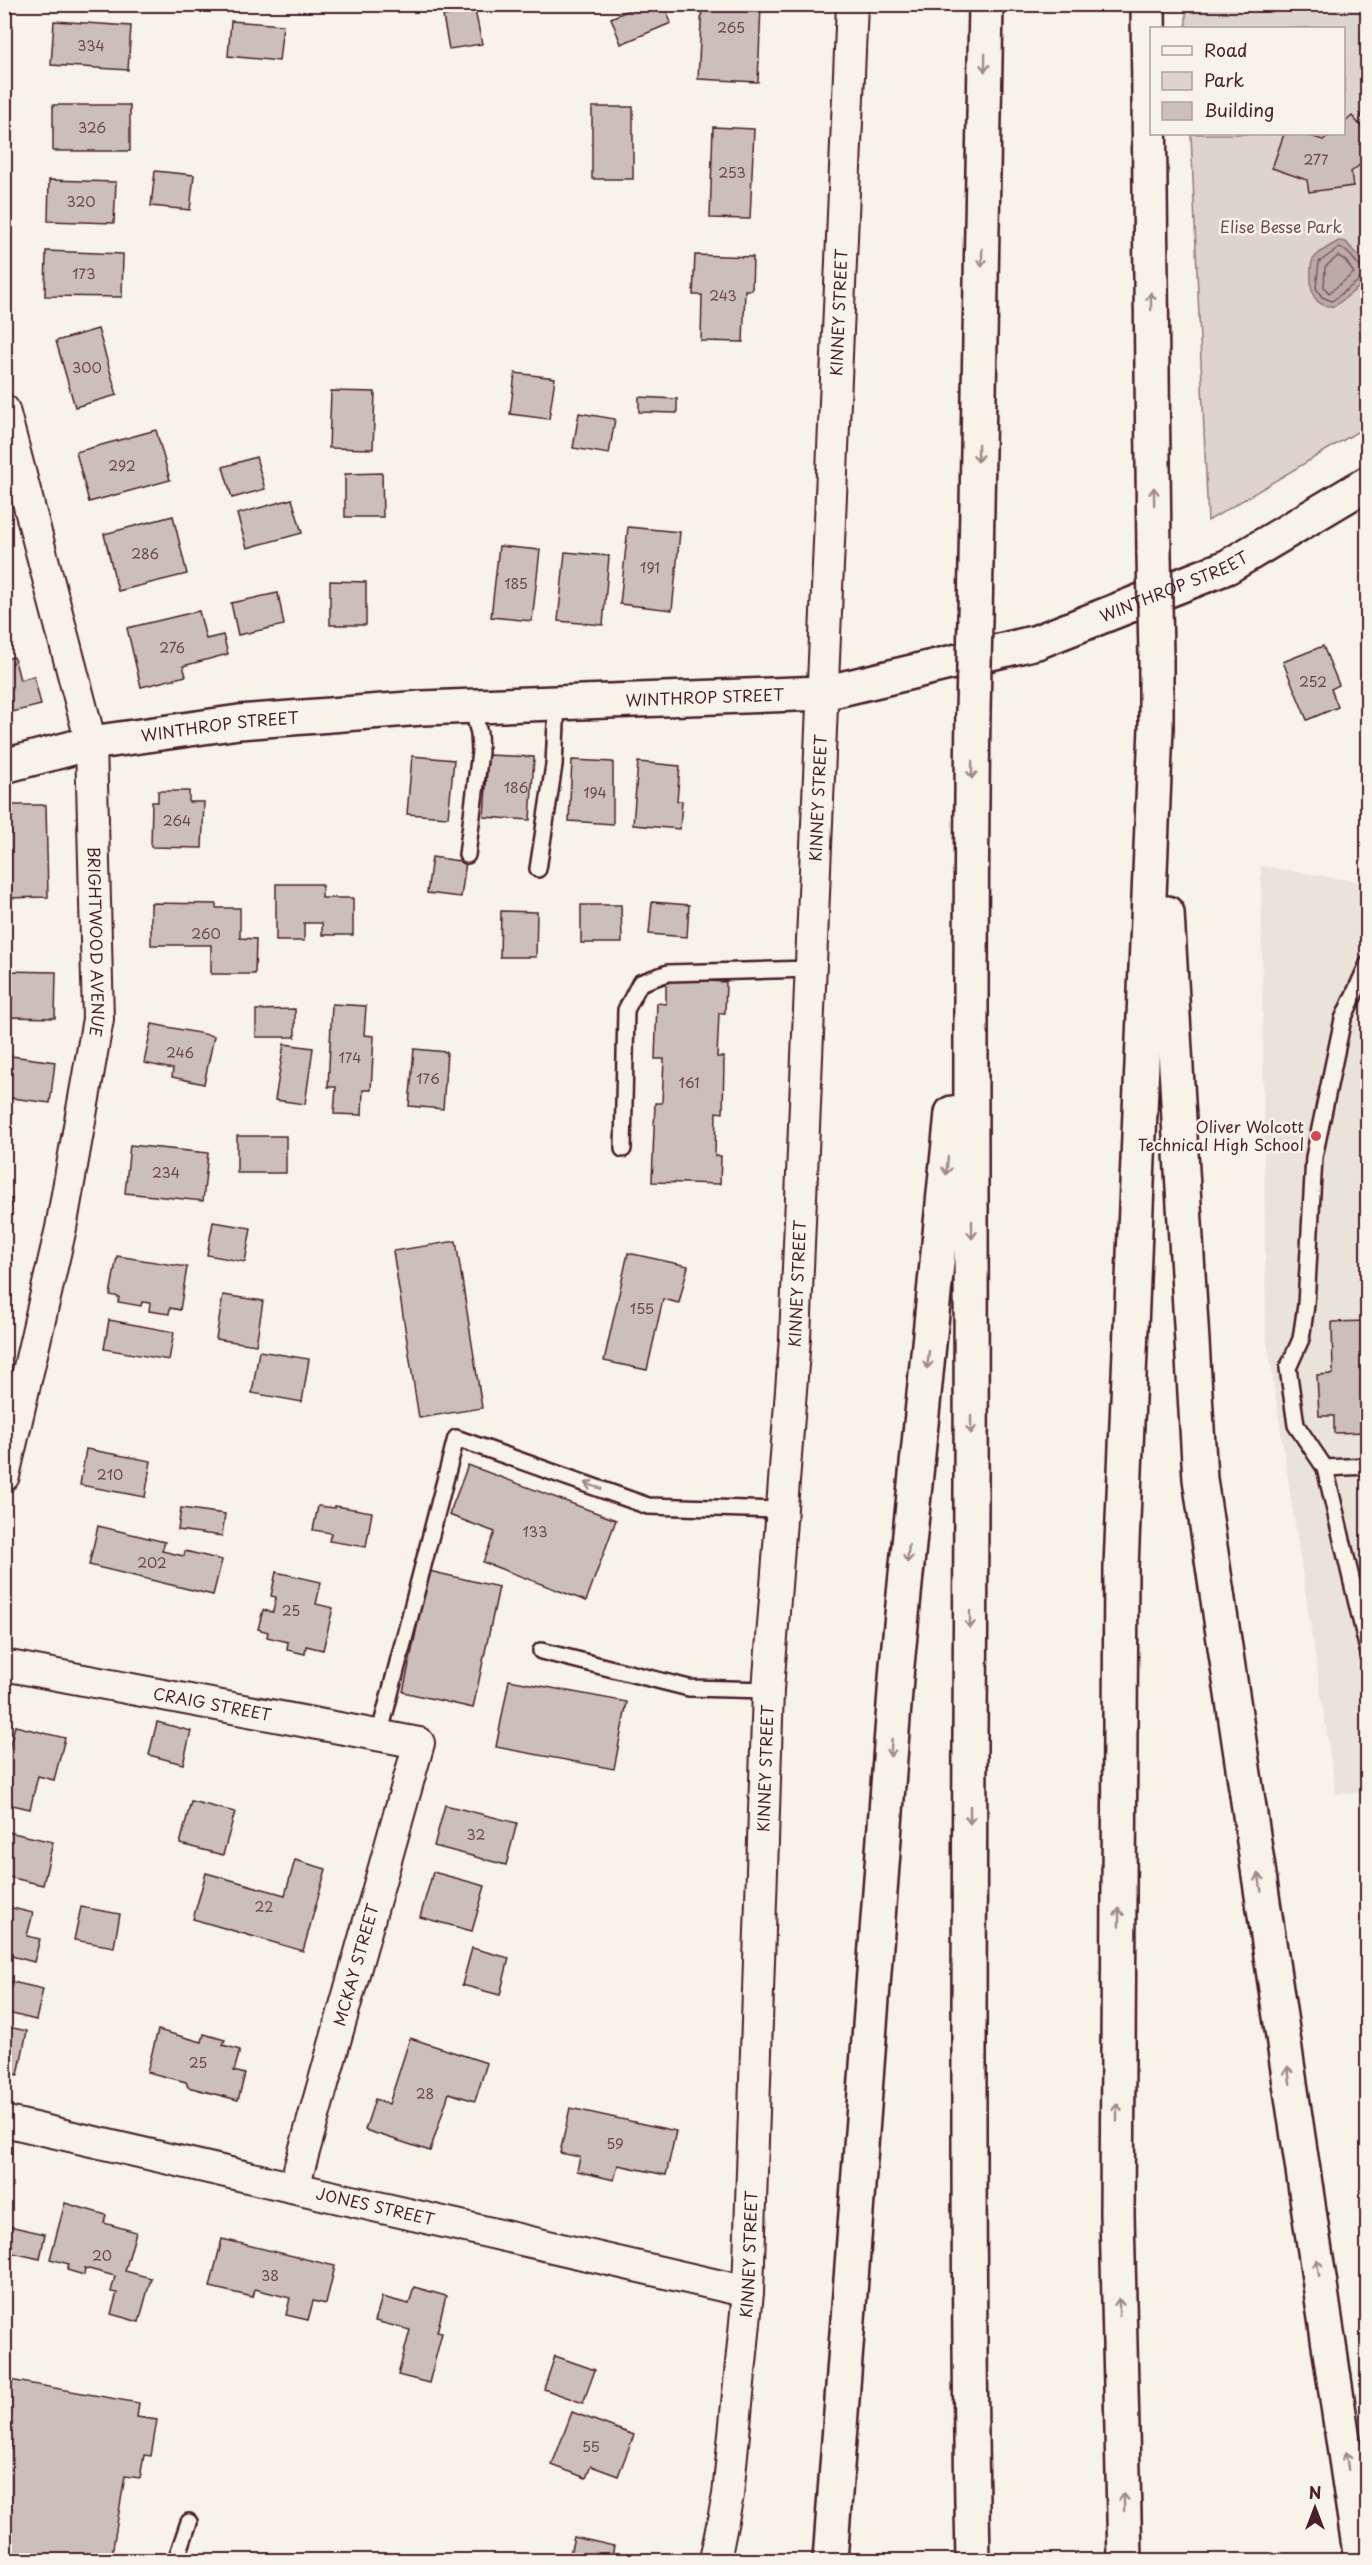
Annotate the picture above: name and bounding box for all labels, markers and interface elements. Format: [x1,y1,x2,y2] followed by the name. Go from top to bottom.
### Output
[717,17,745,38] house number: 265
[1150,27,1345,135] legend
[77,35,105,56] house number: 334
[1204,36,1248,63] text: Road
[979,52,991,72] one-way arrow
[1204,66,1244,93] text: Park
[1204,96,1274,123] text: Building
[78,117,106,138] house number: 326
[1304,149,1329,170] house number: 277
[718,162,746,183] house number: 253
[67,191,95,212] house number: 320
[1220,214,1342,238] park label: Elise Besse Park
[976,247,987,267] one-way arrow
[823,248,853,377] street label: KINNEY STREET
[72,263,96,284] house number: 173
[709,285,737,306] house number: 243
[1146,291,1157,311] one-way arrow
[72,357,102,378] house number: 300
[972,442,984,462] one-way arrow
[108,455,136,476] house number: 292
[1148,486,1160,506] one-way arrow
[131,543,159,564] house number: 286
[1096,544,1252,627] street label: WINTHROP STREET
[640,557,660,578] house number: 191
[504,573,528,594] house number: 185
[159,637,185,658] house number: 276
[1299,671,1327,692] house number: 252
[625,681,784,711] street label: WINTHROP STREET
[139,704,300,747] street label: WINTHROP STREET
[802,734,832,862] street label: KINNEY STREET
[967,760,978,780] one-way arrow
[504,777,528,798] house number: 186
[583,782,607,803] house number: 194
[163,810,191,831] house number: 264
[83,846,112,1039] street label: BRIGHTWOOD AVENUE
[191,923,221,944] house number: 260
[166,1042,194,1063] house number: 246
[338,1047,362,1068] house number: 174
[416,1068,440,1089] house number: 176
[679,1072,699,1093] house number: 161
[1138,1114,1304,1156] place label: Oliver Wolcott Technical High School
[1309,1129,1323,1143] marker: Oliver Wolcott Technical High School
[941,1156,952,1175] one-way arrow
[152,1162,180,1183] house number: 234
[781,1219,811,1348] street label: KINNEY STREET
[966,1220,978,1240] one-way arrow
[630,1298,654,1319] house number: 155
[922,1350,933,1369] one-way arrow
[965,1415,977,1435] one-way arrow
[97,1464,123,1485] house number: 210
[584,1480,603,1491] one-way arrow
[522,1521,548,1542] house number: 133
[902,1544,913,1563] one-way arrow
[137,1552,167,1573] house number: 202
[282,1600,300,1621] house number: 25
[964,1610,976,1630] one-way arrow
[151,1680,274,1726] street label: CRAIG STREET
[750,1704,779,1833] street label: KINNEY STREET
[885,1738,896,1758] one-way arrow
[964,1805,976,1825] one-way arrow
[467,1824,485,1845] house number: 32
[1255,1873,1266,1893] one-way arrow
[255,1896,273,1917] house number: 22
[326,1901,384,2029] street label: MCKAY STREET
[1113,1908,1125,1928] one-way arrow
[189,2052,207,2073] house number: 25
[1284,2066,1295,2086] one-way arrow
[416,2083,434,2104] house number: 28
[1112,2103,1123,2123] one-way arrow
[606,2133,624,2154] house number: 59
[314,2180,437,2231] street label: JONES STREET
[733,2190,762,2319] street label: KINNEY STREET
[92,2245,112,2266] house number: 20
[1312,2259,1323,2279] one-way arrow
[261,2265,279,2286] house number: 38
[1113,2298,1125,2318] one-way arrow
[582,2436,600,2457] house number: 55
[1341,2452,1352,2471] one-way arrow
[1285,2478,1345,2538] north arrow
[1309,2480,1321,2504] text: N
[1118,2493,1129,2513] one-way arrow

